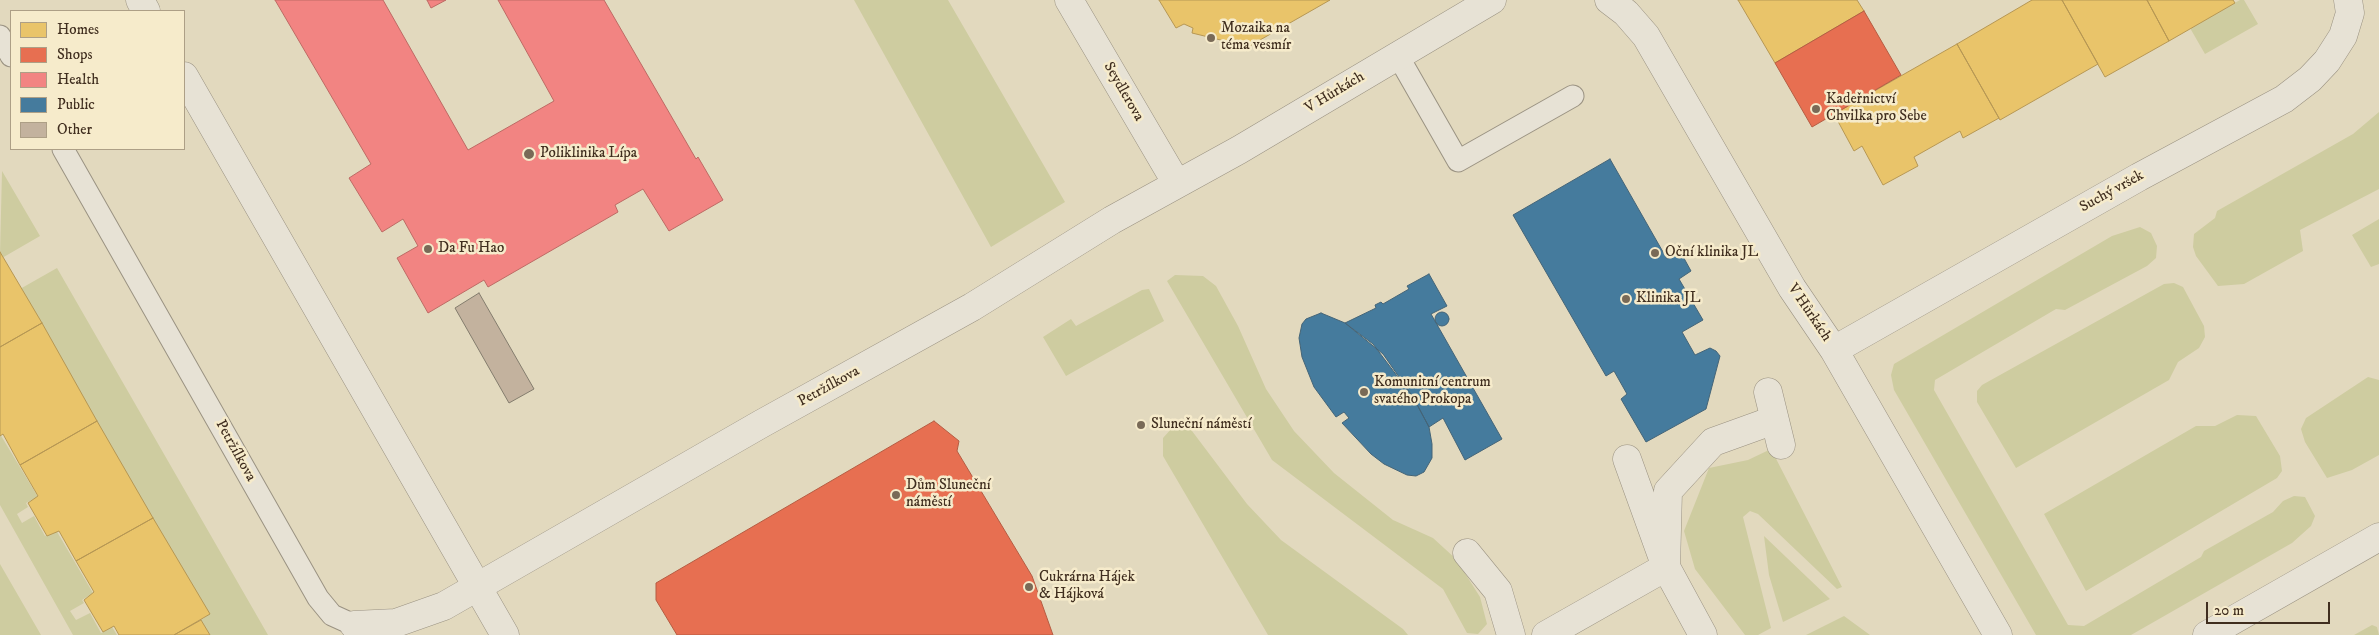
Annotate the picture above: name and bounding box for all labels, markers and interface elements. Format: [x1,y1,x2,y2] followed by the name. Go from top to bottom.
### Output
[10,10,185,150] legend
[57,20,99,39] text: Homes
[1221,20,1291,55] place label: Mozaika na téma vesmír
[1205,32,1217,44] marker: Mozaika na téma vesmír
[57,45,93,64] text: Shops
[1099,59,1147,125] street label: Seydlerova
[1302,68,1368,118] street label: V Hůrkách
[57,70,99,89] text: Health
[1826,91,1927,126] place label: Kadeřnictví Chvilka pro Sebe
[57,95,95,114] text: Public
[1810,103,1822,115] marker: Kadeřnictví Chvilka pro Sebe
[57,120,92,139] text: Other
[540,145,637,163] place label: Poliklinika Lípa
[522,147,536,161] marker: Poliklinika Lípa
[2077,167,2147,217] street label: Suchý vršek
[438,240,504,258] place label: Da Fu Hao
[422,243,434,255] marker: Da Fu Hao
[1665,244,1758,262] place label: Oční klinika JL
[1649,247,1661,259] marker: Oční klinika JL
[1783,281,1835,345] street label: V Hůrkách
[1636,290,1700,308] place label: Klinika JL
[1620,293,1632,305] marker: Klinika JL
[795,363,863,411] street label: Petržílkova
[1374,374,1491,409] place label: Komunitní centrum svatého Prokopa
[1358,386,1370,398] marker: Komunitní centrum svatého Prokopa
[1151,416,1251,434] place label: Sluneční náměstí
[211,417,259,485] street label: Petržílkova
[1135,419,1147,431] marker: Sluneční náměstí
[906,477,991,512] place label: Dům Sluneční náměstí
[890,489,902,501] marker: Dům Sluneční náměstí
[1039,569,1135,604] place label: Cukrárna Hájek & Hájková
[1023,581,1035,593] marker: Cukrárna Hájek & Hájková
[2209,592,2333,624] scale bar
[2214,601,2244,620] text: 20 m

